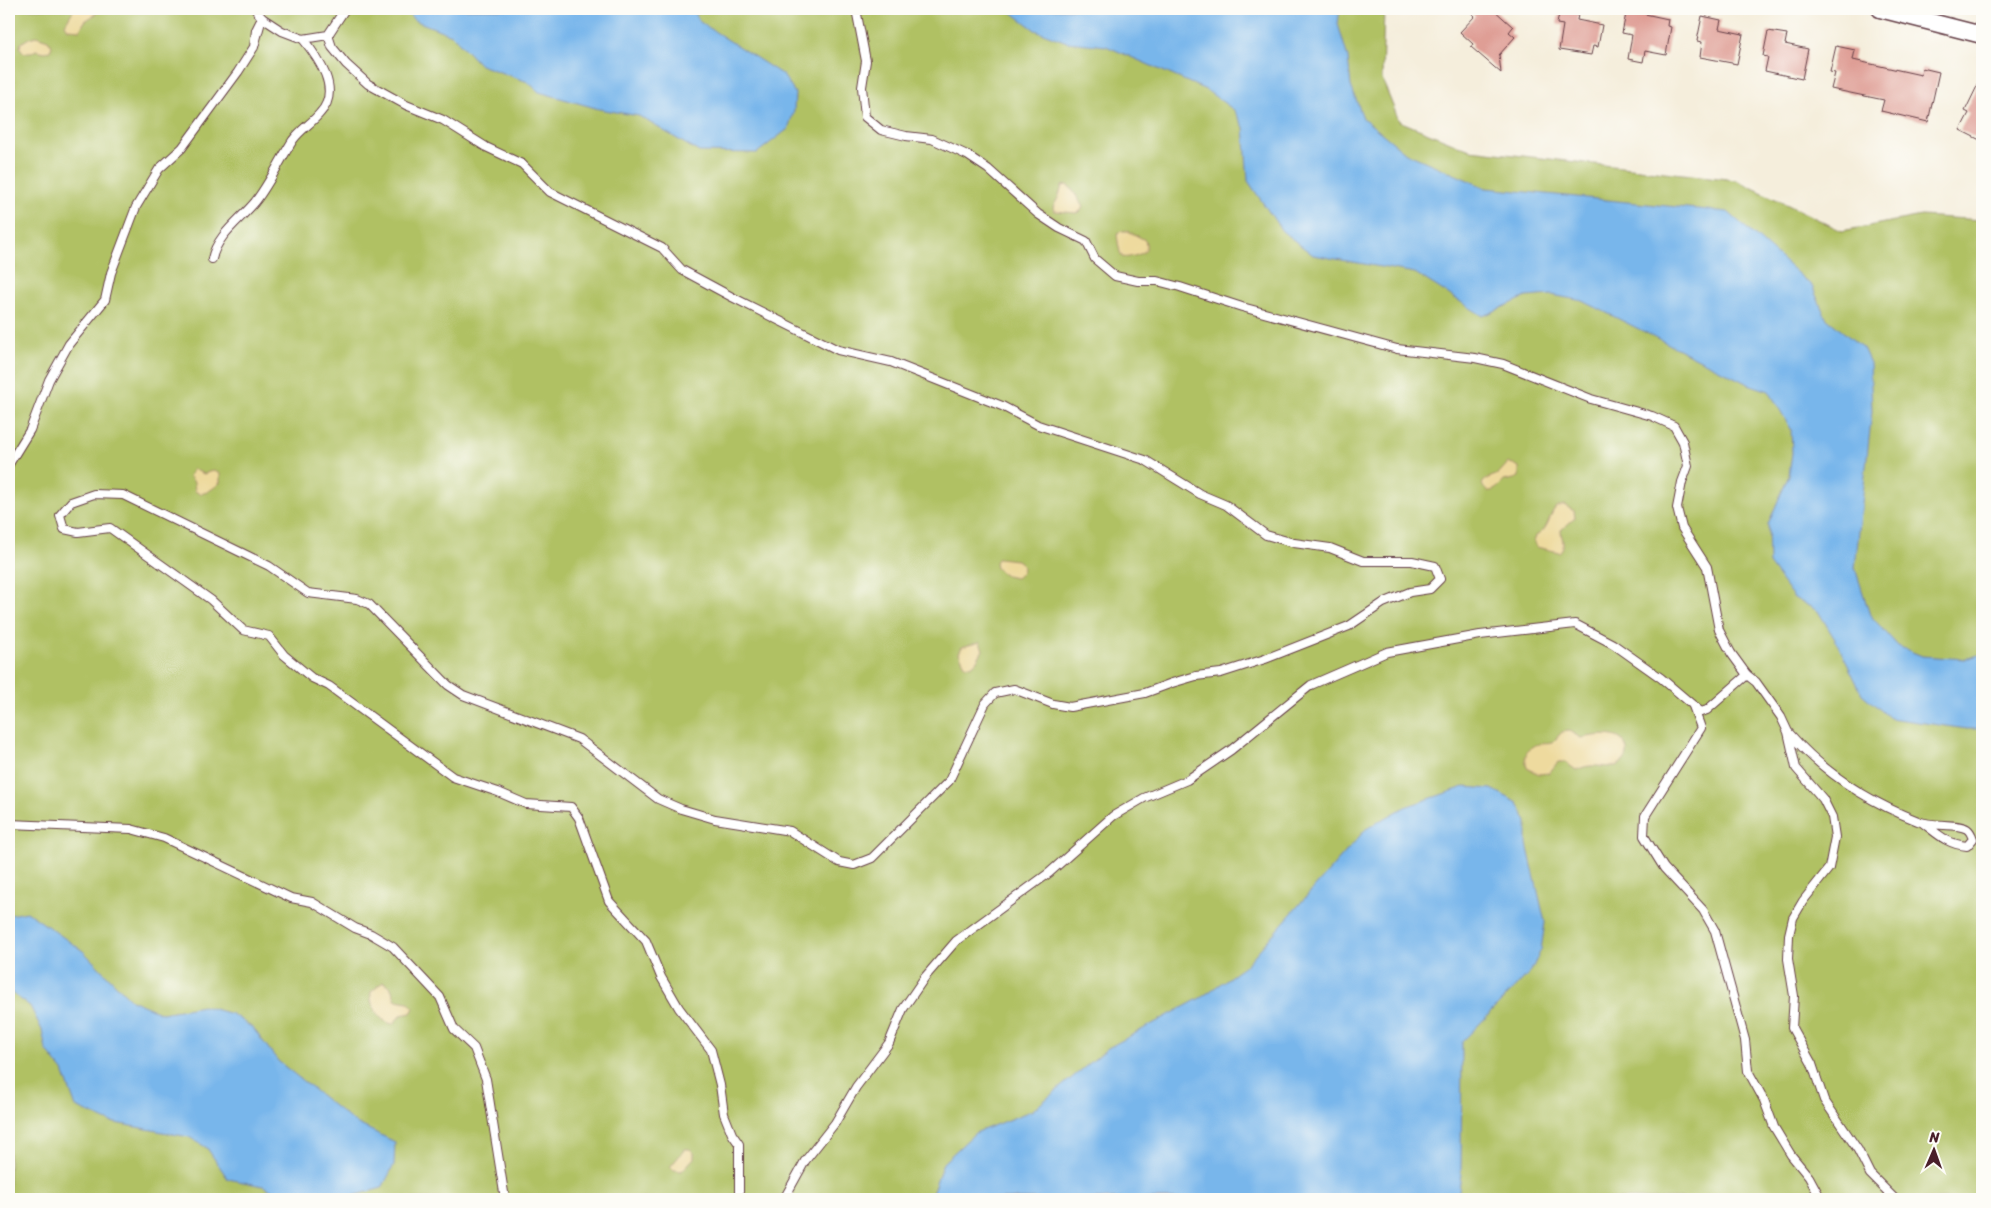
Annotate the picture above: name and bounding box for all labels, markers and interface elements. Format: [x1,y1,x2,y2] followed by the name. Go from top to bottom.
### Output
[1928,1125,1940,1150] text: N
[1908,1126,1958,1176] north arrow

